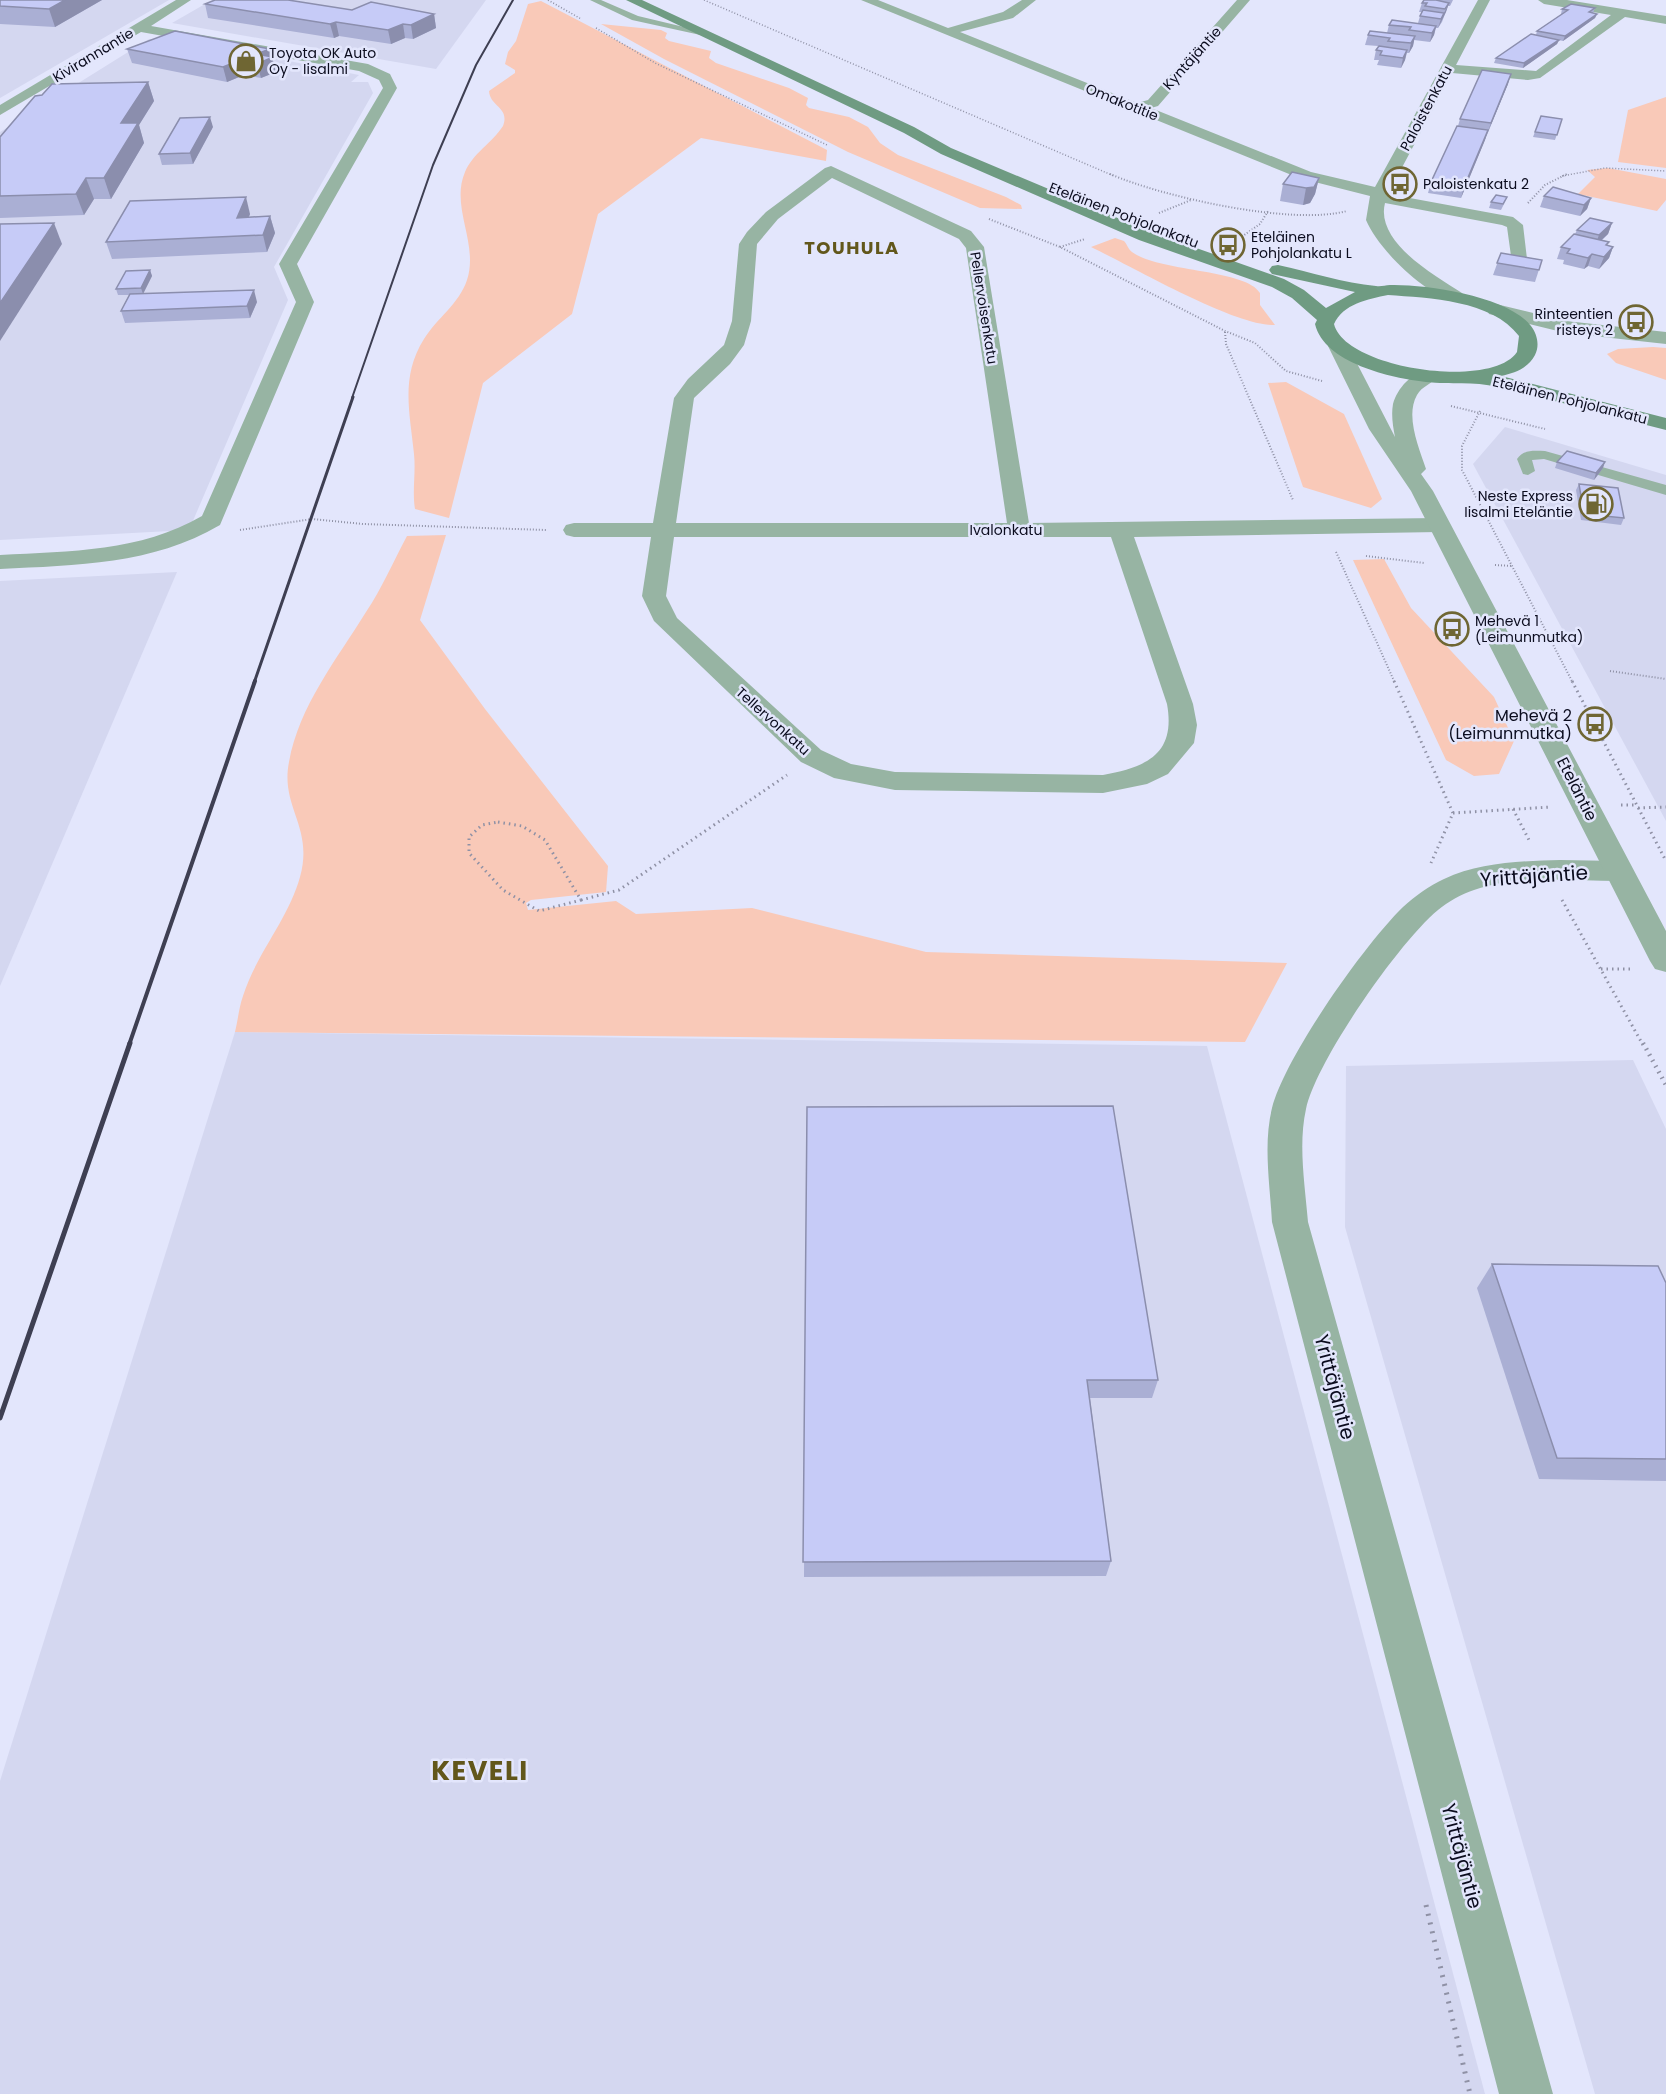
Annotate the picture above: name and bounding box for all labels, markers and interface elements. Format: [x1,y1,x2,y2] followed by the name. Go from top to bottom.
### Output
[1158,22,1226,94] street label: Kyntäjäntie
[49,23,138,87] street label: Kivirannantie
[228,43,264,79] shop icon: Toyota OK Auto Oy - Iisalmi
[269,43,376,79] place label: Toyota OK Auto Oy - Iisalmi
[1395,62,1457,154] street label: Paloistenkatu
[1083,78,1162,126] street label: Omakotitie
[1382,166,1418,202] bus stop icon: Paloistenkatu 2
[1423,174,1529,194] place label: Paloistenkatu 2
[1046,177,1202,253] street label: Eteläinen Pohjolankatu
[1210,227,1246,263] bus stop icon: Eteläinen Pohjolankatu L
[1251,227,1352,263] place label: Eteläinen Pohjolankatu L
[804,235,900,260] district label: TOUHULA
[965,250,1003,366] street label: Pellervoisenkatu
[1534,304,1613,340] place label: Rinteentien risteys 2
[1618,304,1654,340] bus stop icon: Rinteentien risteys 2
[1491,371,1649,429] street label: Eteläinen Pohjolankatu
[1464,486,1573,522] place label: Neste Express Iisalmi Eteläntie
[1578,486,1614,522] fuel station icon: Neste Express Iisalmi Eteläntie
[970,520,1042,540] street label: Ivalonkatu
[1434,611,1470,647] bus stop icon: Mehevä 1 (Leimunmutka)
[1475,611,1583,647] place label: Mehevä 1 (Leimunmutka)
[732,682,814,760] street label: Tellervonkatu
[1448,704,1572,745] place label: Mehevä 2 (Leimunmutka)
[1577,706,1613,742] bus stop icon: Mehevä 2 (Leimunmutka)
[1551,753,1603,825] street label: Eteläntie
[1479,858,1589,894] street label: Yrittäjäntie
[1307,1331,1363,1443] street label: Yrittäjäntie
[431,1752,529,1789] district label: KEVELI
[1434,1800,1490,1912] street label: Yrittäjäntie

